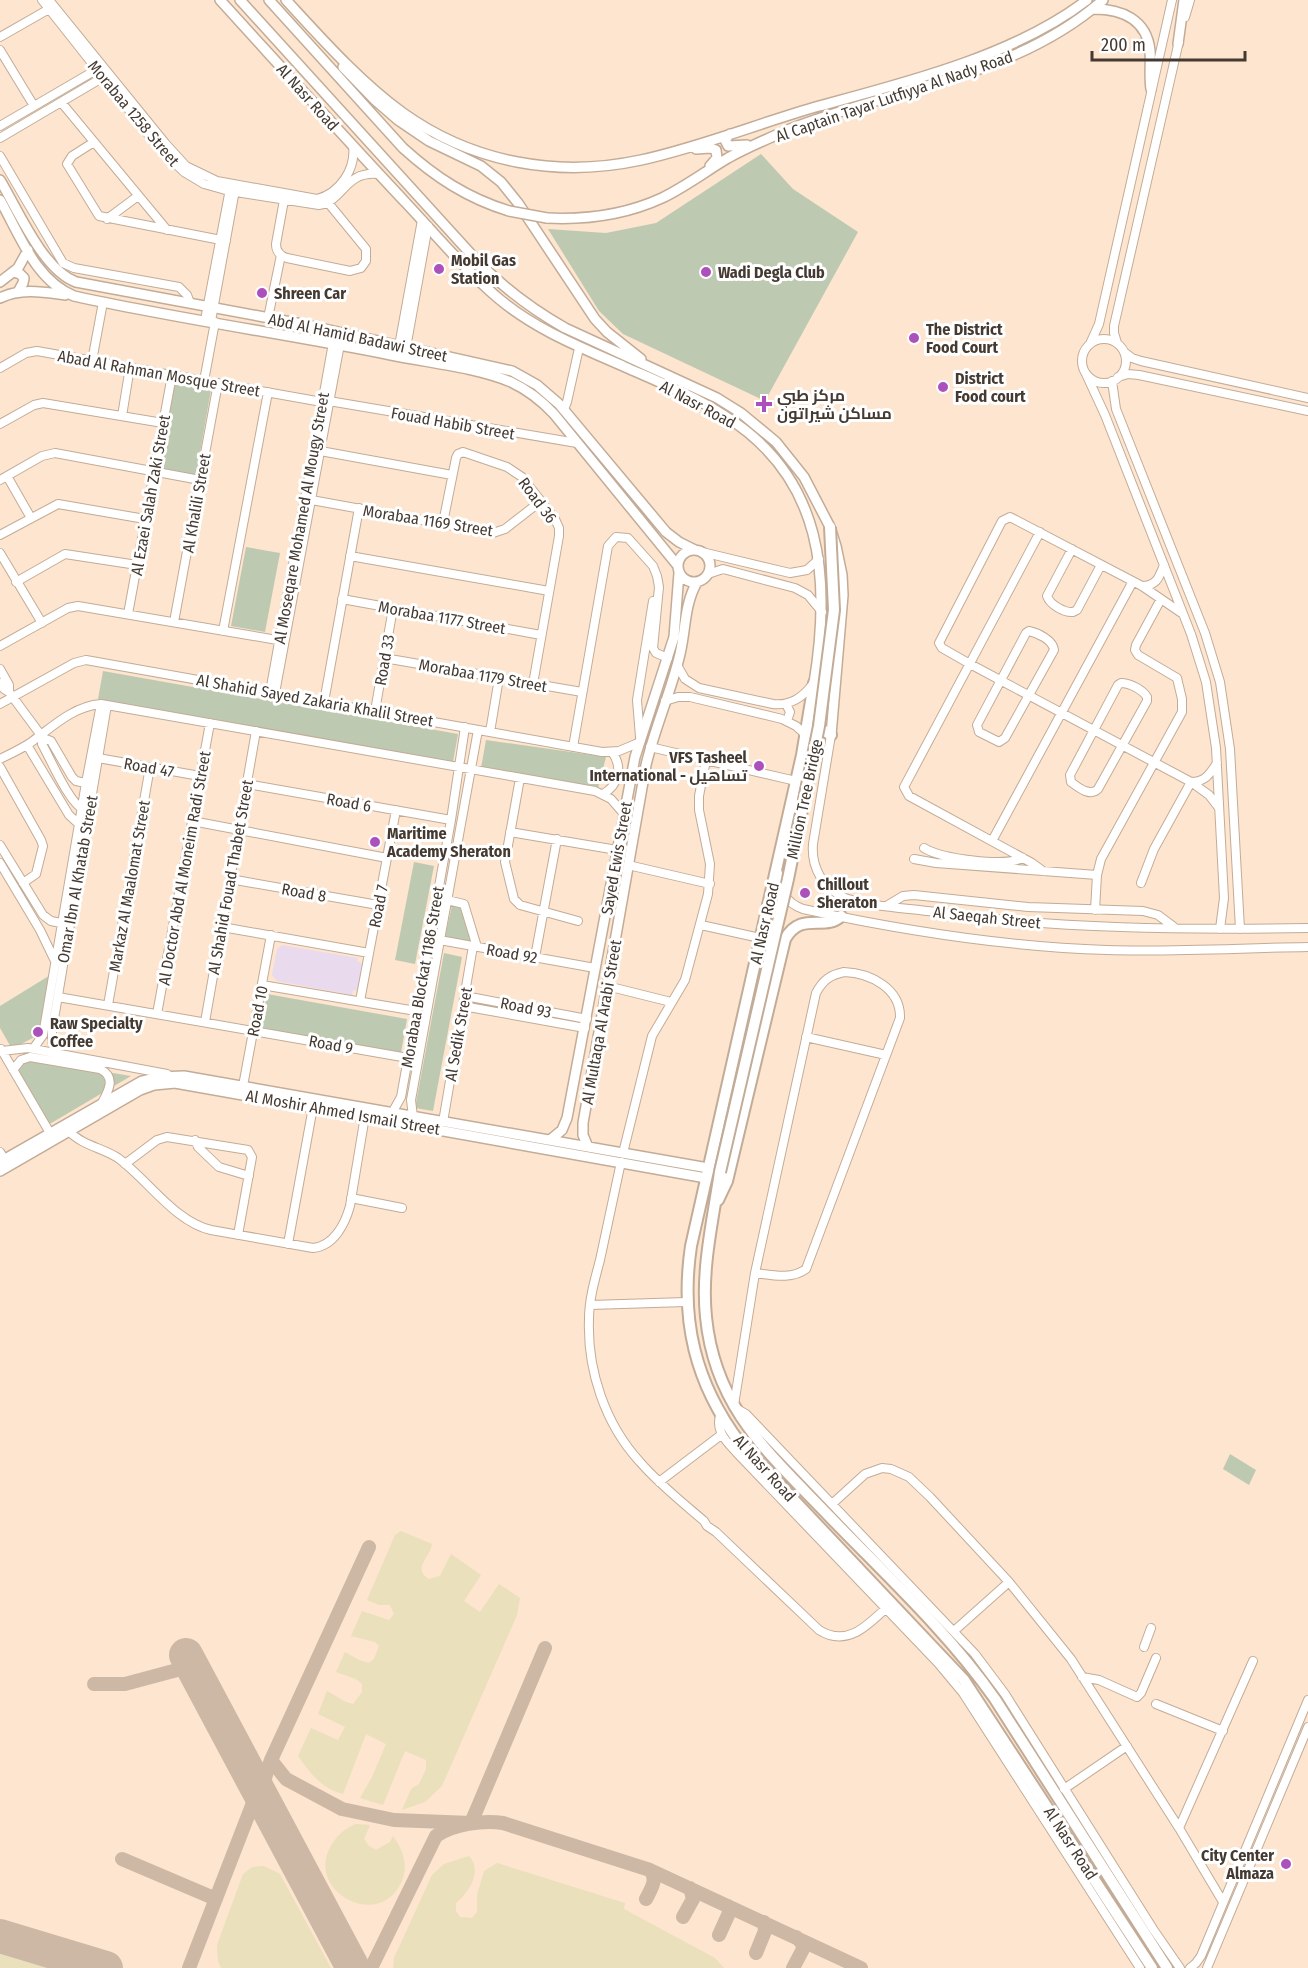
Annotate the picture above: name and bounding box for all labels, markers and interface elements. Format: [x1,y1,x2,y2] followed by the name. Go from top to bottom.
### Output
[1092,24,1245,62] scale bar
[1101,34,1146,56] text: 200 m
[773,47,1015,146] street label: Al Captain Tayar Lutfiyya Al Nady Road
[84,57,184,171] street label: Morabaa 1258 Street
[273,60,343,135] street label: Al Nasr Road
[451,251,516,288] place label: Mobil Gas Station
[432,262,446,276] marker: Mobil Gas Station
[718,263,825,282] place label: Wadi Degla Club
[699,265,713,279] marker: Wadi Degla Club
[274,284,346,303] place label: Shreen Car
[255,286,269,300] marker: Shreen Car
[267,309,450,366] street label: Abd Al Hamid Badawi Street
[926,320,1003,357] place label: The District Food Court
[907,331,921,345] marker: The District Food Court
[56,346,262,401] street label: Abad Al Rahman Mosque Street
[955,369,1026,406] place label: District Food court
[657,377,739,432] street label: Al Nasr Road
[936,380,950,394] marker: District Food court
[777,386,892,423] place label: مركز طبي مساكن شيراتون
[270,390,333,645] street label: Al Moseqare Mohamed Al Mougy Street
[755,395,773,413] marker: مركز طبي مساكن شيراتون
[390,403,517,444] street label: Fouad Habib Street
[127,412,174,577] street label: Al Ezaei Salah Zaki Street
[178,451,215,554] street label: Al Khalili Street
[514,474,561,527] street label: Road 36
[362,501,495,540] street label: Morabaa 1169 Street
[377,597,508,638] street label: Morabaa 1177 Street
[371,633,398,687] street label: Road 33
[417,655,549,696] street label: Morabaa 1179 Street
[195,670,435,731] street label: Al Shahid Sayed Zakaria Khalil Street
[782,737,827,861] street label: Million Tree Bridge
[589,748,748,785] place label: VFS Tasheel International - تساهيل
[154,749,215,987] street label: Al Doctor Abd Al Moneim Radi Street
[122,754,176,781] street label: Road 47
[752,759,766,773] marker: VFS Tasheel International - تساهيل
[204,778,257,976] street label: Al Shahid Fouad Thabet Street
[325,789,373,816] street label: Road 6
[53,793,102,965] street label: Omar Ibn Al Khatab Street
[105,798,154,974] street label: Markaz Al Maalomat Street
[597,799,636,916] street label: Sayed Ewis Street
[386,824,511,861] place label: Maritime Academy Sheraton
[368,835,382,849] marker: Maritime Academy Sheraton
[817,875,877,912] place label: Chillout Sheraton
[280,879,328,906] street label: Road 8
[746,880,783,966] street label: Al Nasr Road
[365,882,392,929] street label: Road 7
[397,884,448,1069] street label: Morabaa Blockat 1186 Street
[798,886,812,900] marker: Chillout Sheraton
[932,902,1042,933] street label: Al Saeqah Street
[578,938,625,1106] street label: Al Multaqa Al Arabi Street
[485,940,539,967] street label: Road 92
[243,984,272,1038] street label: Road 10
[441,985,476,1083] street label: Al Sedik Street
[499,993,553,1022] street label: Road 93
[50,1014,143,1051] place label: Raw Specialty Coffee
[31,1025,45,1039] marker: Raw Specialty Coffee
[307,1031,355,1058] street label: Road 9
[244,1086,442,1139] street label: Al Moshir Ahmed Ismail Street
[730,1431,800,1506] street label: Al Nasr Road
[1040,1803,1101,1883] street label: Al Nasr Road
[1201,1846,1274,1883] place label: City Center Almaza
[1279,1857,1293,1871] marker: City Center Almaza

